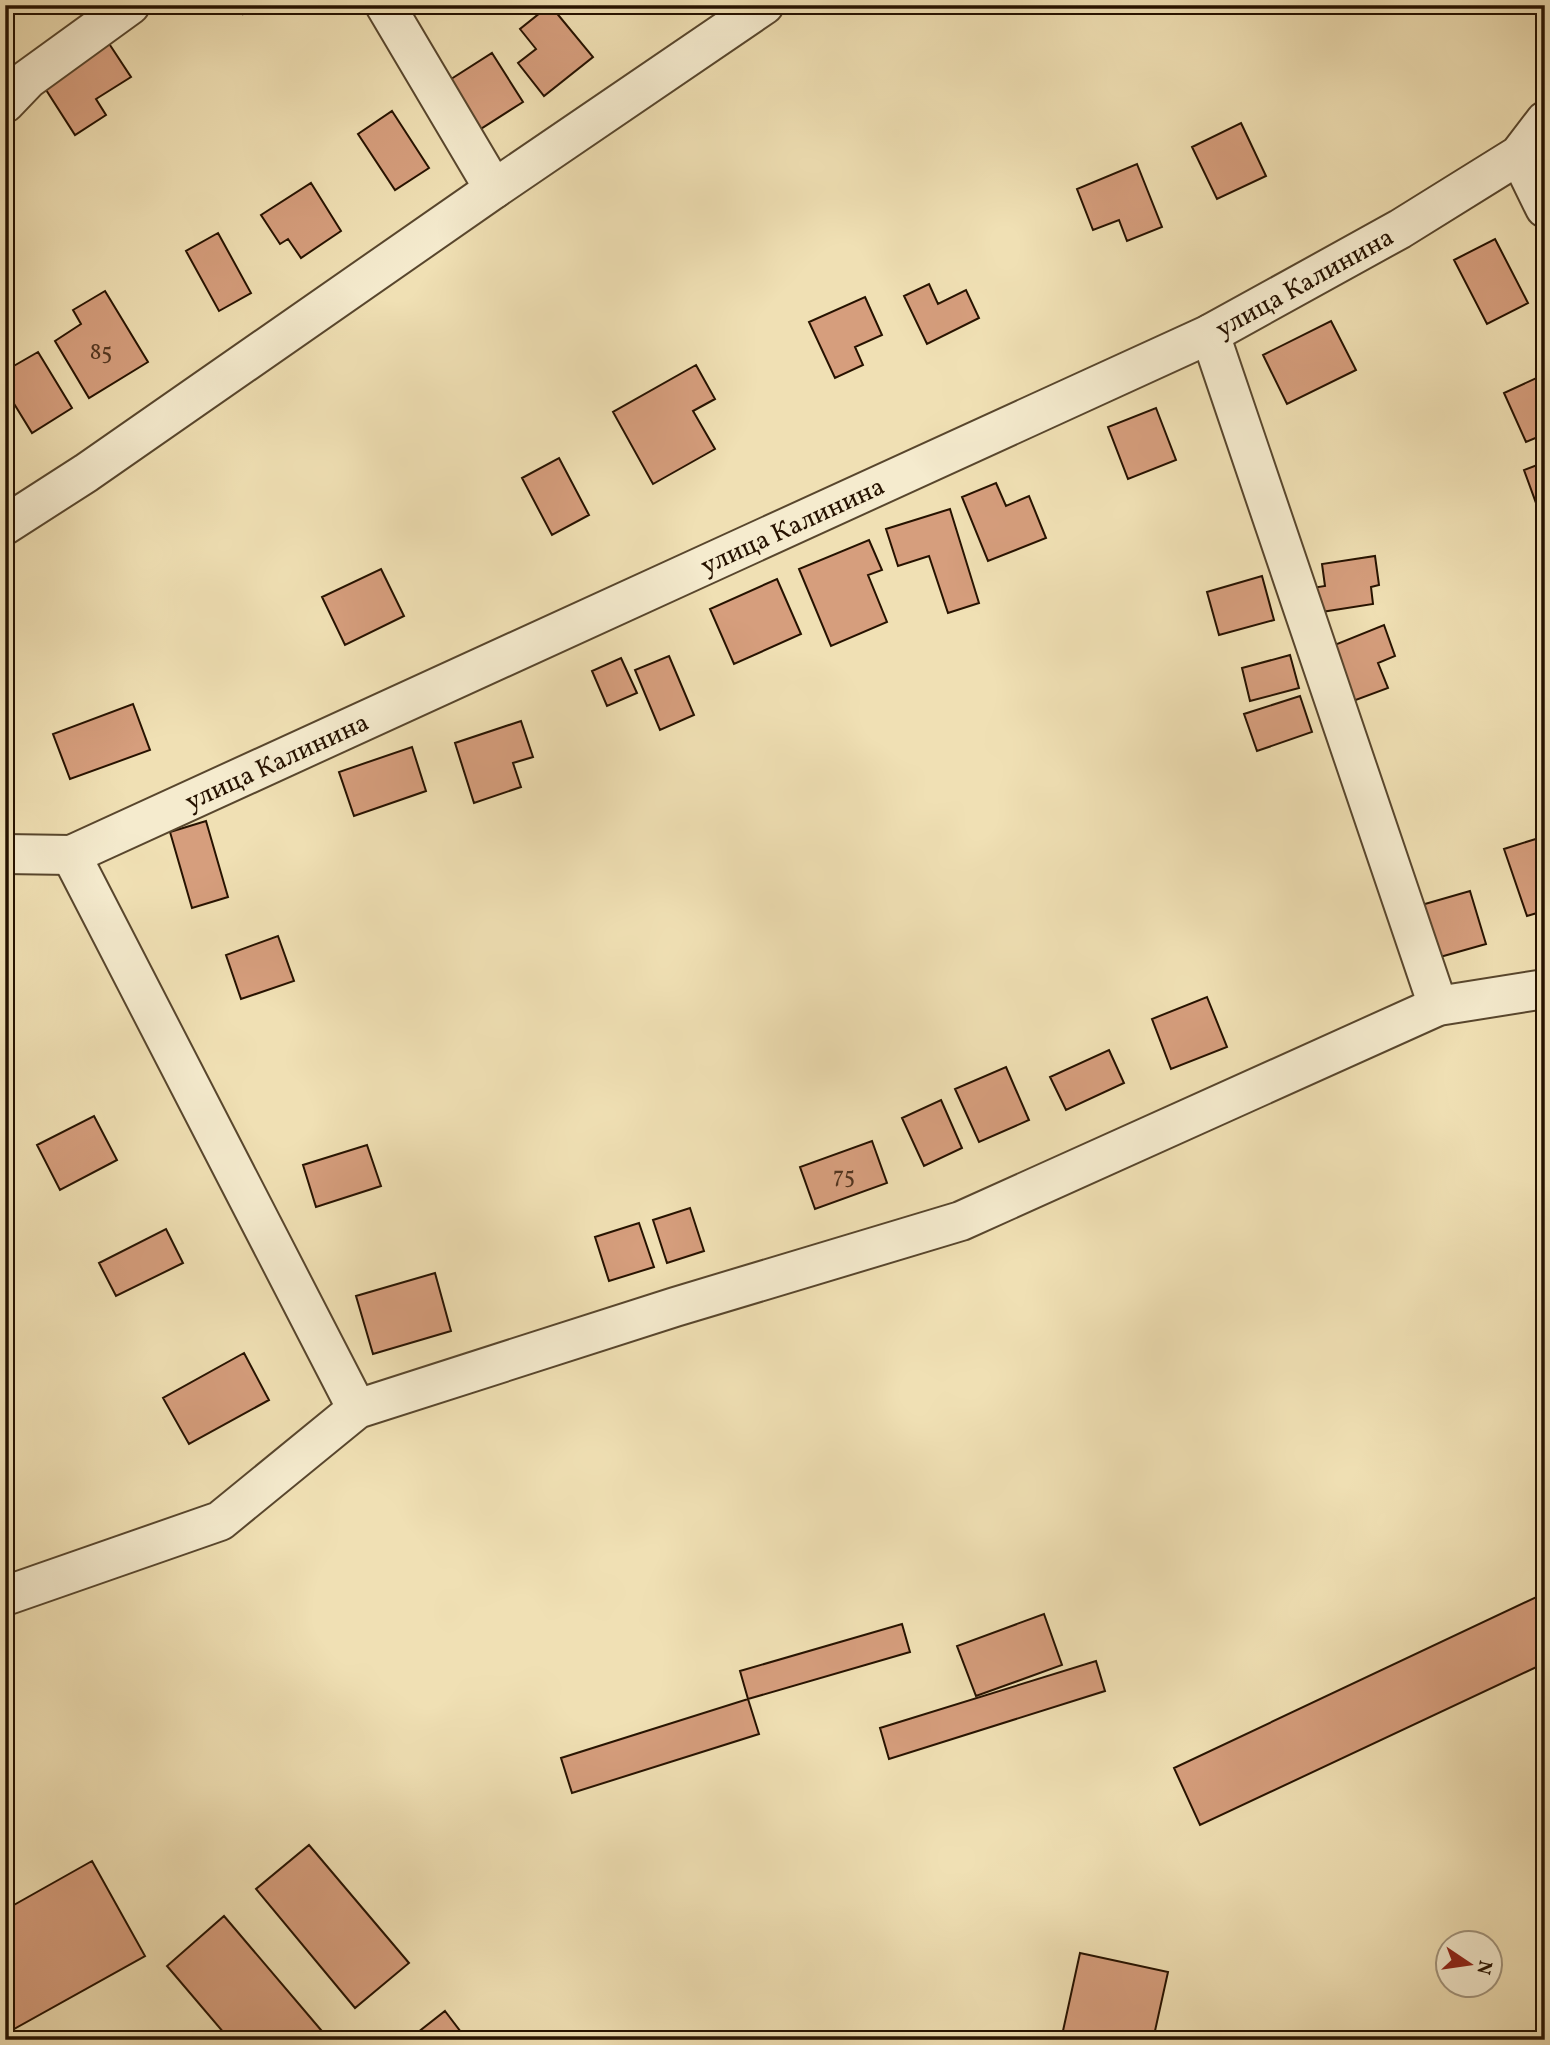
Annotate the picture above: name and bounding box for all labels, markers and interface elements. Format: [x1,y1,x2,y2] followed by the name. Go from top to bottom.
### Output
[1209,220,1401,348] street label: улица Калинина
[90,337,112,369] house number: 85
[695,469,891,585] street label: улица Калинина
[179,705,375,821] street label: улица Калинина
[833,1161,855,1193] house number: 75
[1434,1930,1504,2000] north arrow
[1469,1958,1498,1977] text: N

